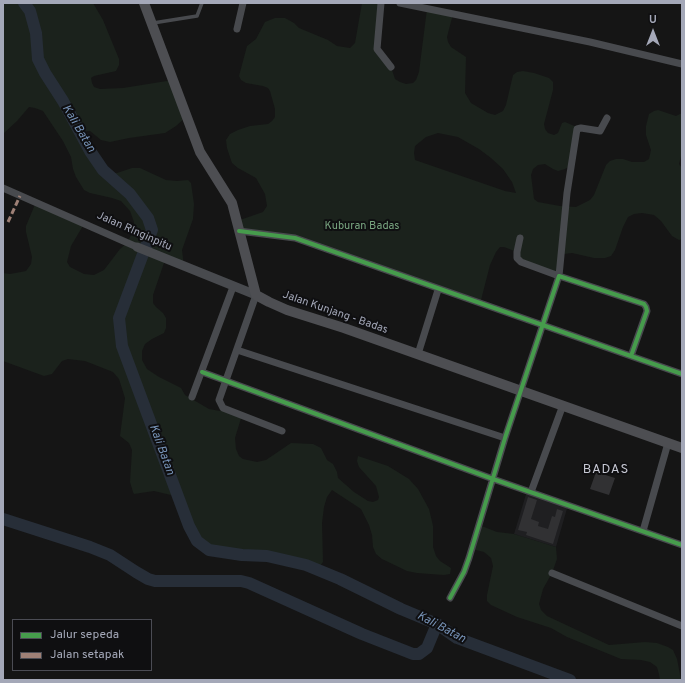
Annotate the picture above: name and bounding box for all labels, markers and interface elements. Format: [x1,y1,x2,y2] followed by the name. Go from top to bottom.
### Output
[633,12,673,52] north arrow
[649,13,657,27] text: U
[58,103,98,155] water label: Kali Batan
[95,210,173,254] street label: Jalan RInginpitu
[324,220,400,234] park label: Kuburan Badas
[281,289,389,337] street label: Jalan Kunjang - Badas
[145,423,177,477] water label: Kali Batan
[583,462,629,478] district label: BADAS
[414,609,468,647] water label: Kali Batan
[12,619,152,671] legend
[50,627,119,643] text: Jalur sepeda
[50,647,124,663] text: Jalan setapak

